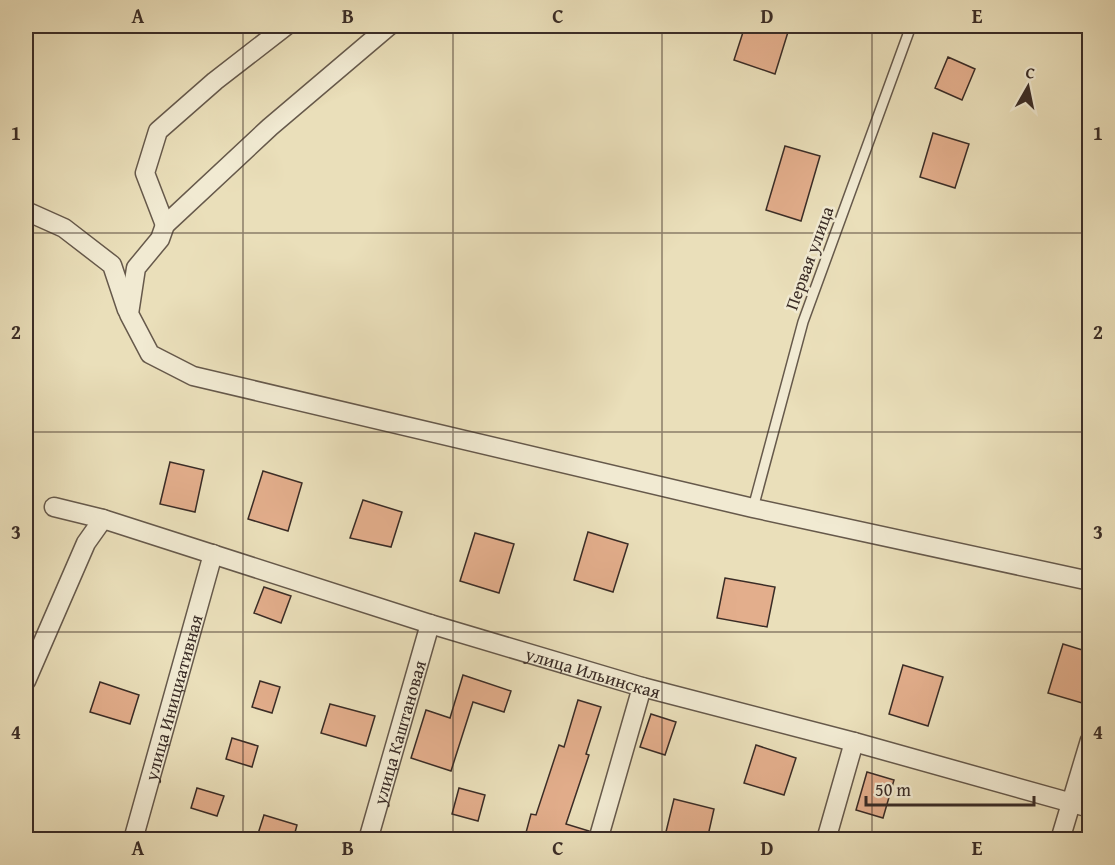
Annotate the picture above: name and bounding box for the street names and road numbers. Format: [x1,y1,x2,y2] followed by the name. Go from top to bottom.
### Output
[778,202,840,314] street label: Первая улица
[136,611,209,785] street label: улица Инициативная
[521,639,663,705] street label: улица Ильинская
[365,657,432,809] street label: улица Каштановая

